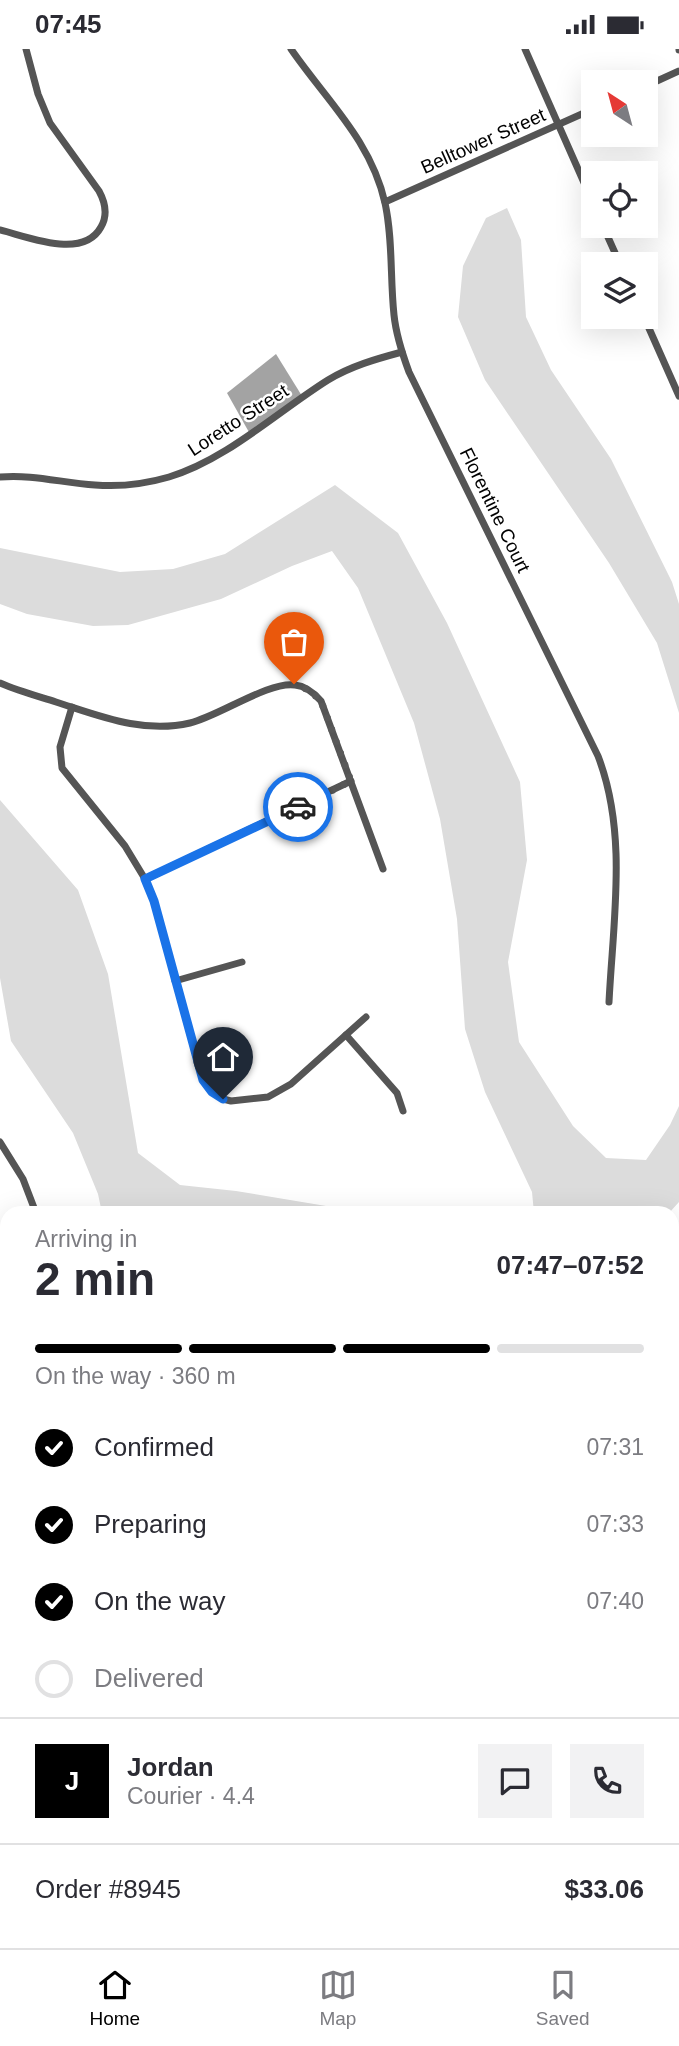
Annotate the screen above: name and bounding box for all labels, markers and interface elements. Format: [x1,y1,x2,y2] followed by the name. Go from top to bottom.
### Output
[35,9,102,39] text: 07:45
[581,70,658,147] north arrow
[581,70,658,329] map controls
[417,104,549,178] street label: Belltower Street
[581,161,658,238] button: locate
[581,252,658,329] button: layers
[184,379,293,460] street label: Loretto Street
[456,444,535,576] street label: Florentine Court
[264,612,324,684] pin
[275,623,313,661] icon: bag
[263,772,333,842] courier
[279,788,317,826] icon: car
[193,1027,253,1099] pin
[204,1038,242,1076] icon: home
[35,1226,137,1252] text: Arriving in
[497,1250,644,1280] text: 07:47–07:52
[35,1253,155,1305] text: 2 min
[35,1363,236,1389] text: On the way · 360 m
[35,1429,73,1467] icon: check
[94,1432,214,1462] text: Confirmed
[586,1434,644,1460] text: 07:31
[35,1506,73,1544] icon: check
[94,1509,207,1539] text: Preparing
[586,1511,644,1537] text: 07:33
[35,1583,73,1621] icon: check
[94,1586,226,1616] text: On the way
[586,1588,644,1614] text: 07:40
[94,1663,204,1693] text: Delivered
[478,1744,552,1818] button: chat
[570,1744,644,1818] button: phone
[127,1752,214,1782] text: Jordan
[65,1766,79,1796] text: J
[127,1783,255,1809] text: Courier · 4.4
[35,1874,181,1904] text: Order #8945
[564,1874,644,1904] text: $33.06
[89,1966,140,2030] tab: Home
[319,1966,357,2030] tab: Map
[536,1966,590,2030] tab: Saved

